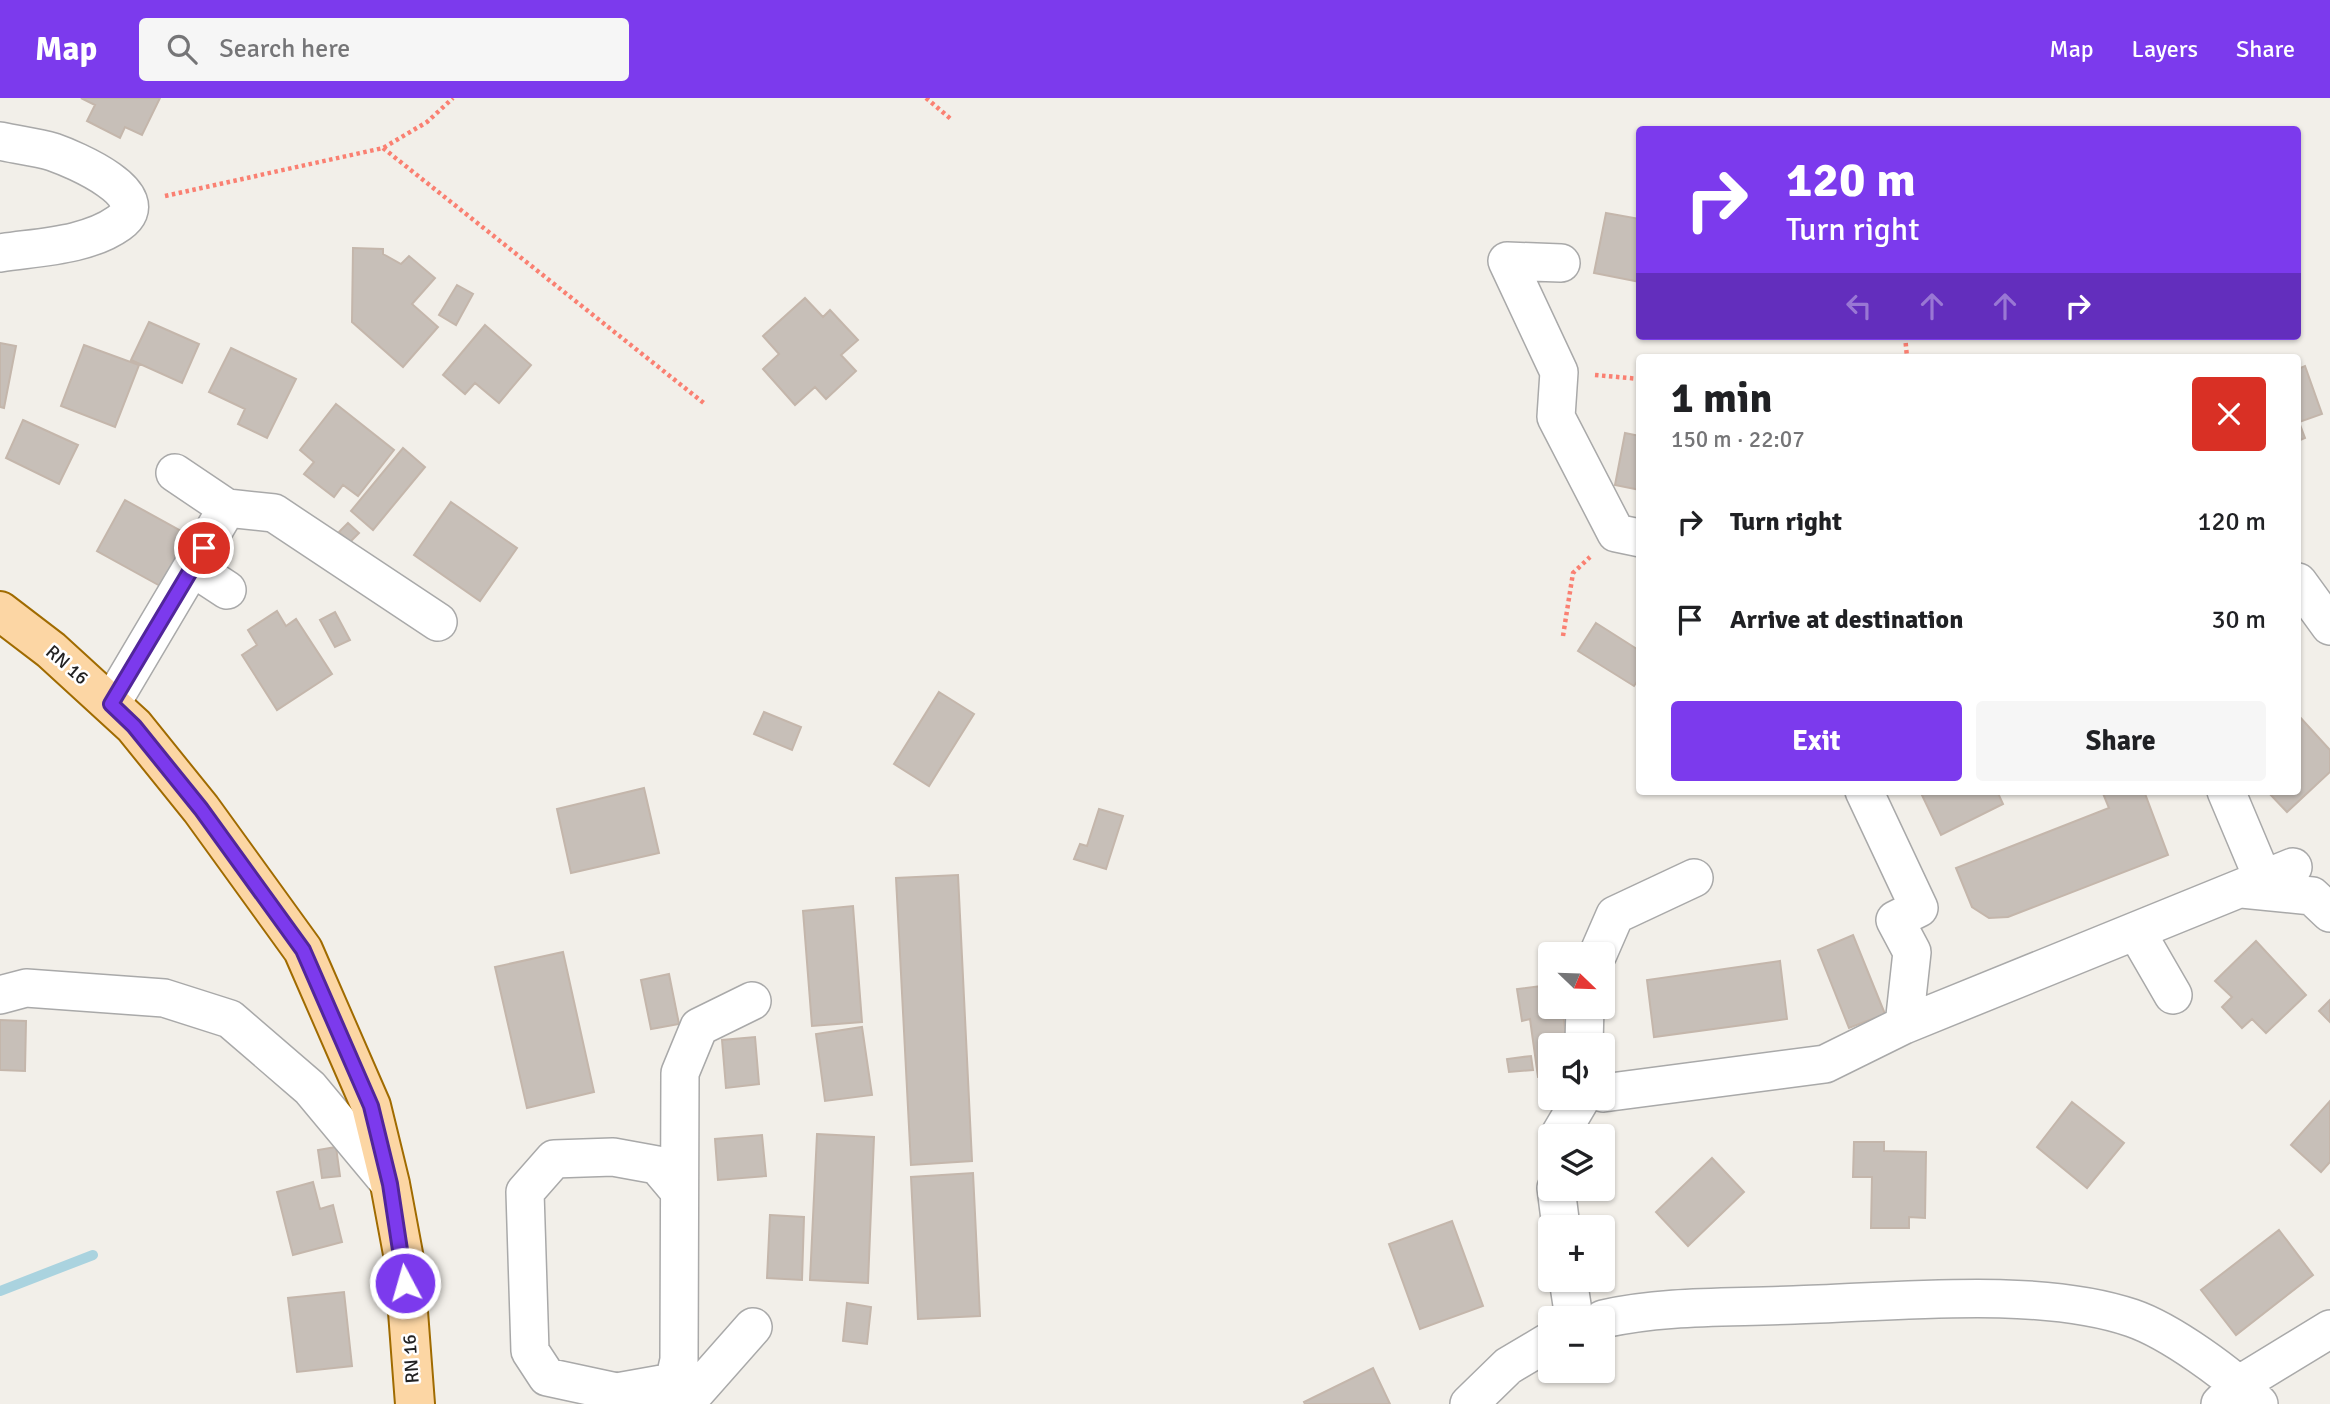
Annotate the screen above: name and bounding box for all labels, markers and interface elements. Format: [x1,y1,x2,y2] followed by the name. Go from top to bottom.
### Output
[139,18,629,81] search box
[35,29,97,70] text: Map
[163,30,201,68] icon: search
[219,33,350,65] text: Search here
[2049,34,2094,64] text: Map
[2132,34,2198,64] text: Layers
[2236,34,2295,64] text: Share
[1786,150,1916,210] text: 120 m
[1671,154,1762,245] icon: right
[1786,210,1919,249] text: Turn right
[1840,287,1878,325] icon: left
[1913,287,1951,325] icon: ahead
[1986,287,2024,325] icon: ahead
[2059,287,2097,325] icon: right
[1671,373,1772,424] text: 1 min
[2192,377,2266,451] button: close
[1671,425,1805,454] text: 150 m · 22:07
[1671,503,1709,541] icon: right
[1730,506,1842,538] text: Turn right
[2197,506,2266,538] text: 120 m
[174,518,234,578] pin
[185,529,223,567] icon: arrive
[1671,601,1709,639] icon: arrive
[1730,604,1963,636] text: Arrive at destination
[2211,604,2266,636] text: 30 m
[41,640,93,690] street label: RN 16
[1671,701,1962,781] button: Exit
[1976,701,2266,781] button: Share
[1538,942,1615,1018] north arrow
[1538,942,1615,1383] map controls
[1538,1033,1615,1110] button: sound
[1538,1124,1615,1201] button: layers
[1538,1215,1615,1292] button: +
[368,1246,442,1320] position arrow
[1538,1306,1615,1383] button: −
[397,1334,425,1384] street label: RN 16

